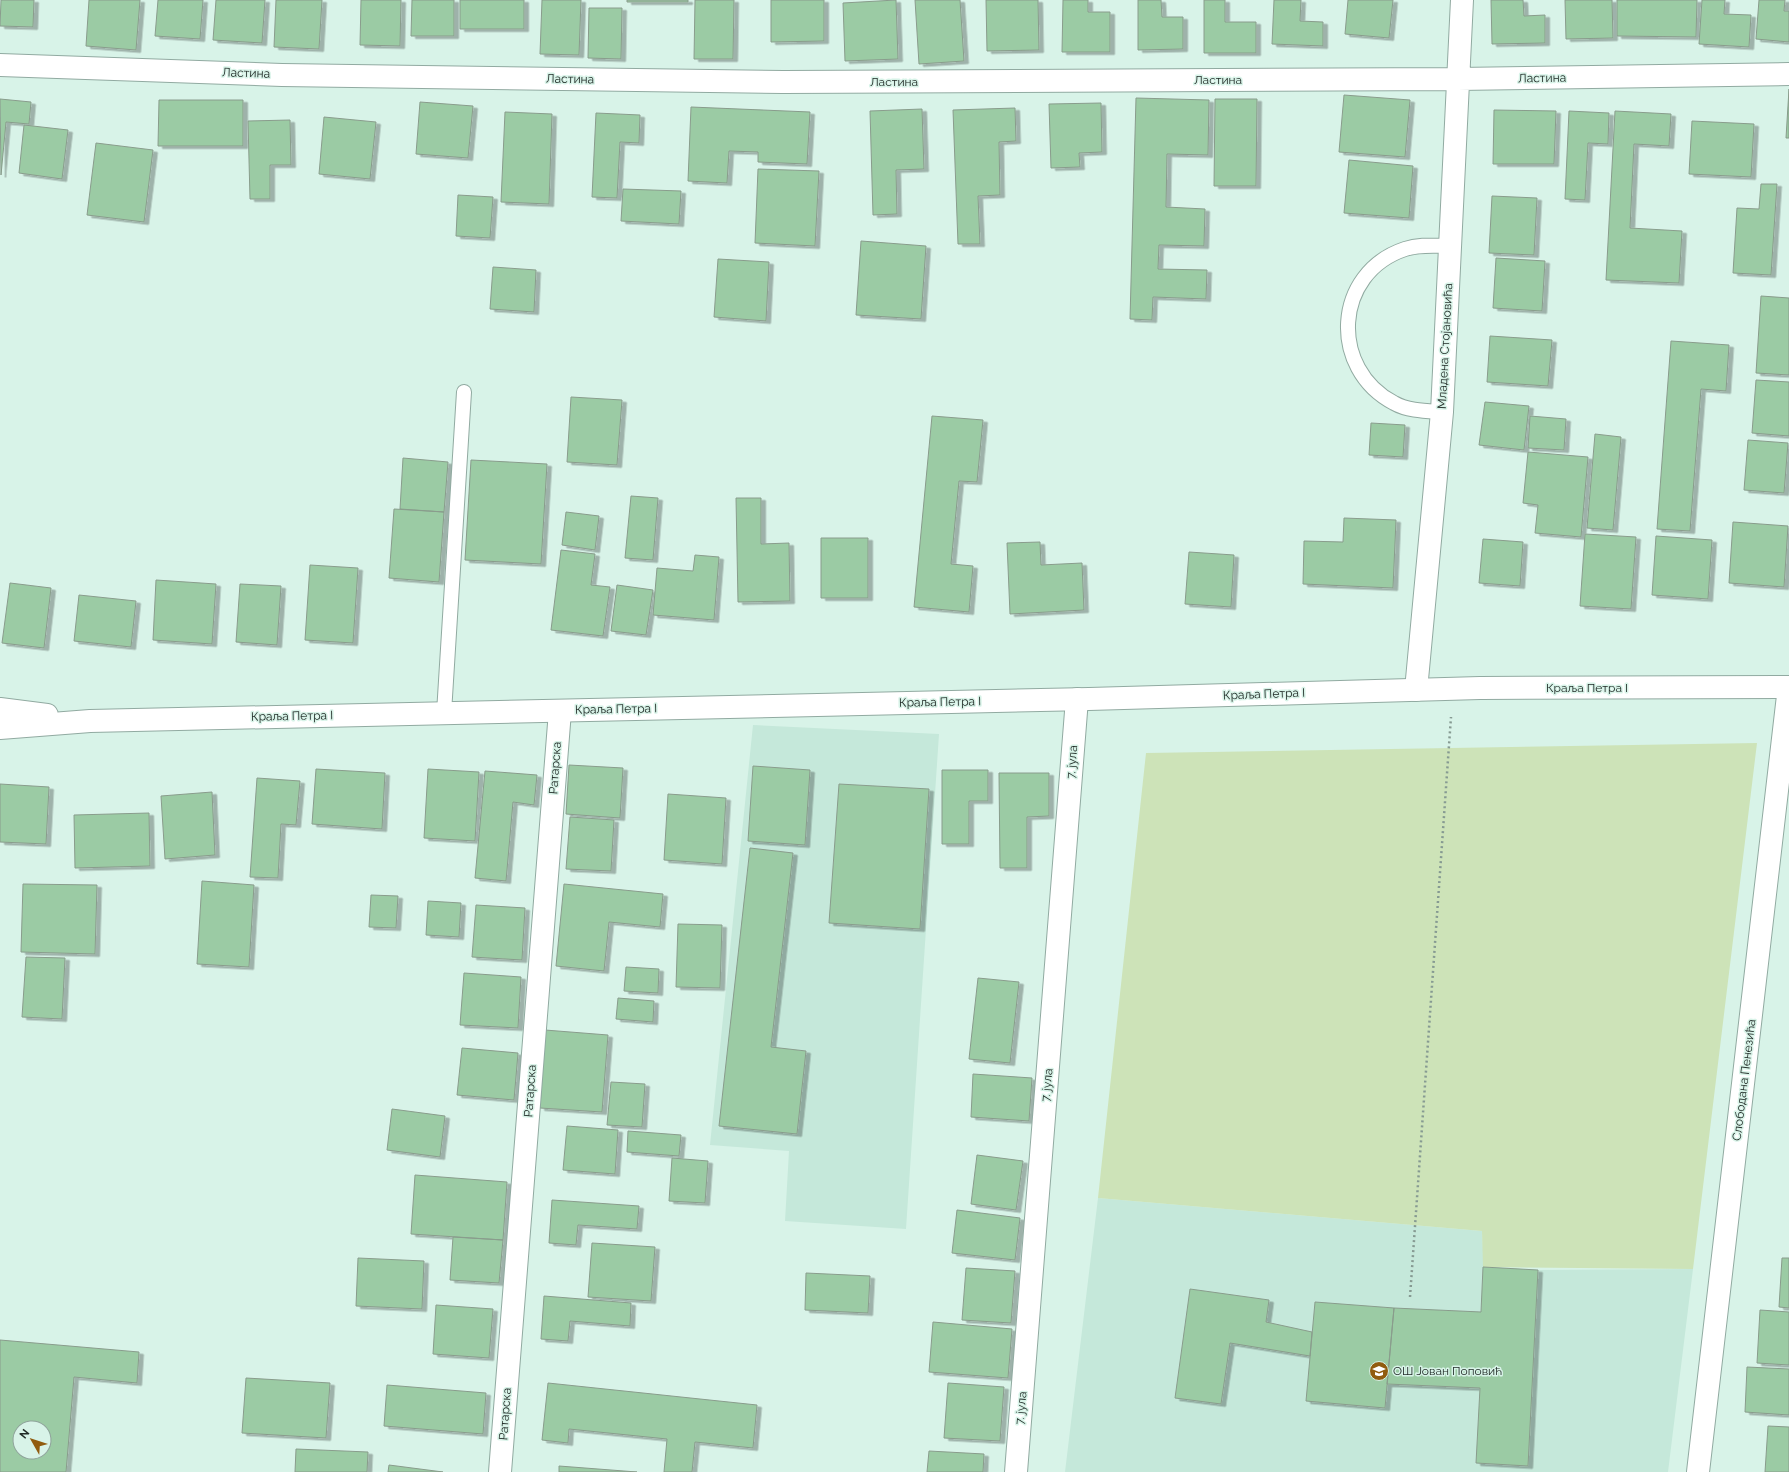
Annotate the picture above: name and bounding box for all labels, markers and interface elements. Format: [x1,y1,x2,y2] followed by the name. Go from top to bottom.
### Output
[222,65,270,81] street label: Ластина
[1518,71,1566,85] street label: Ластина
[546,72,594,86] street label: Ластина
[1194,73,1242,87] street label: Ластина
[870,75,918,89] street label: Ластина
[1435,283,1455,409] street label: Младена Стојановића
[1546,681,1628,695] street label: Краља Петра I
[1223,686,1305,702] street label: Краља Петра I
[899,694,981,710] street label: Краља Петра I
[575,701,657,717] street label: Краља Петра I
[251,708,333,724] street label: Краља Петра I
[546,741,564,795] street label: Ратарска
[1064,745,1080,779] street label: 7. јула
[1730,1018,1758,1142] street label: Слободана Пенезића
[521,1064,539,1118] street label: Ратарска
[1039,1068,1055,1102] street label: 7. јула
[1368,1360,1390,1382] school or university icon: ОШ Јован Поповић
[1393,1364,1502,1378] place label: ОШ Јован Поповић
[496,1387,514,1441] street label: Ратарска
[1013,1391,1029,1425] street label: 7. јула
[12,1420,52,1460] north arrow
[17,1427,32,1441] text: N

